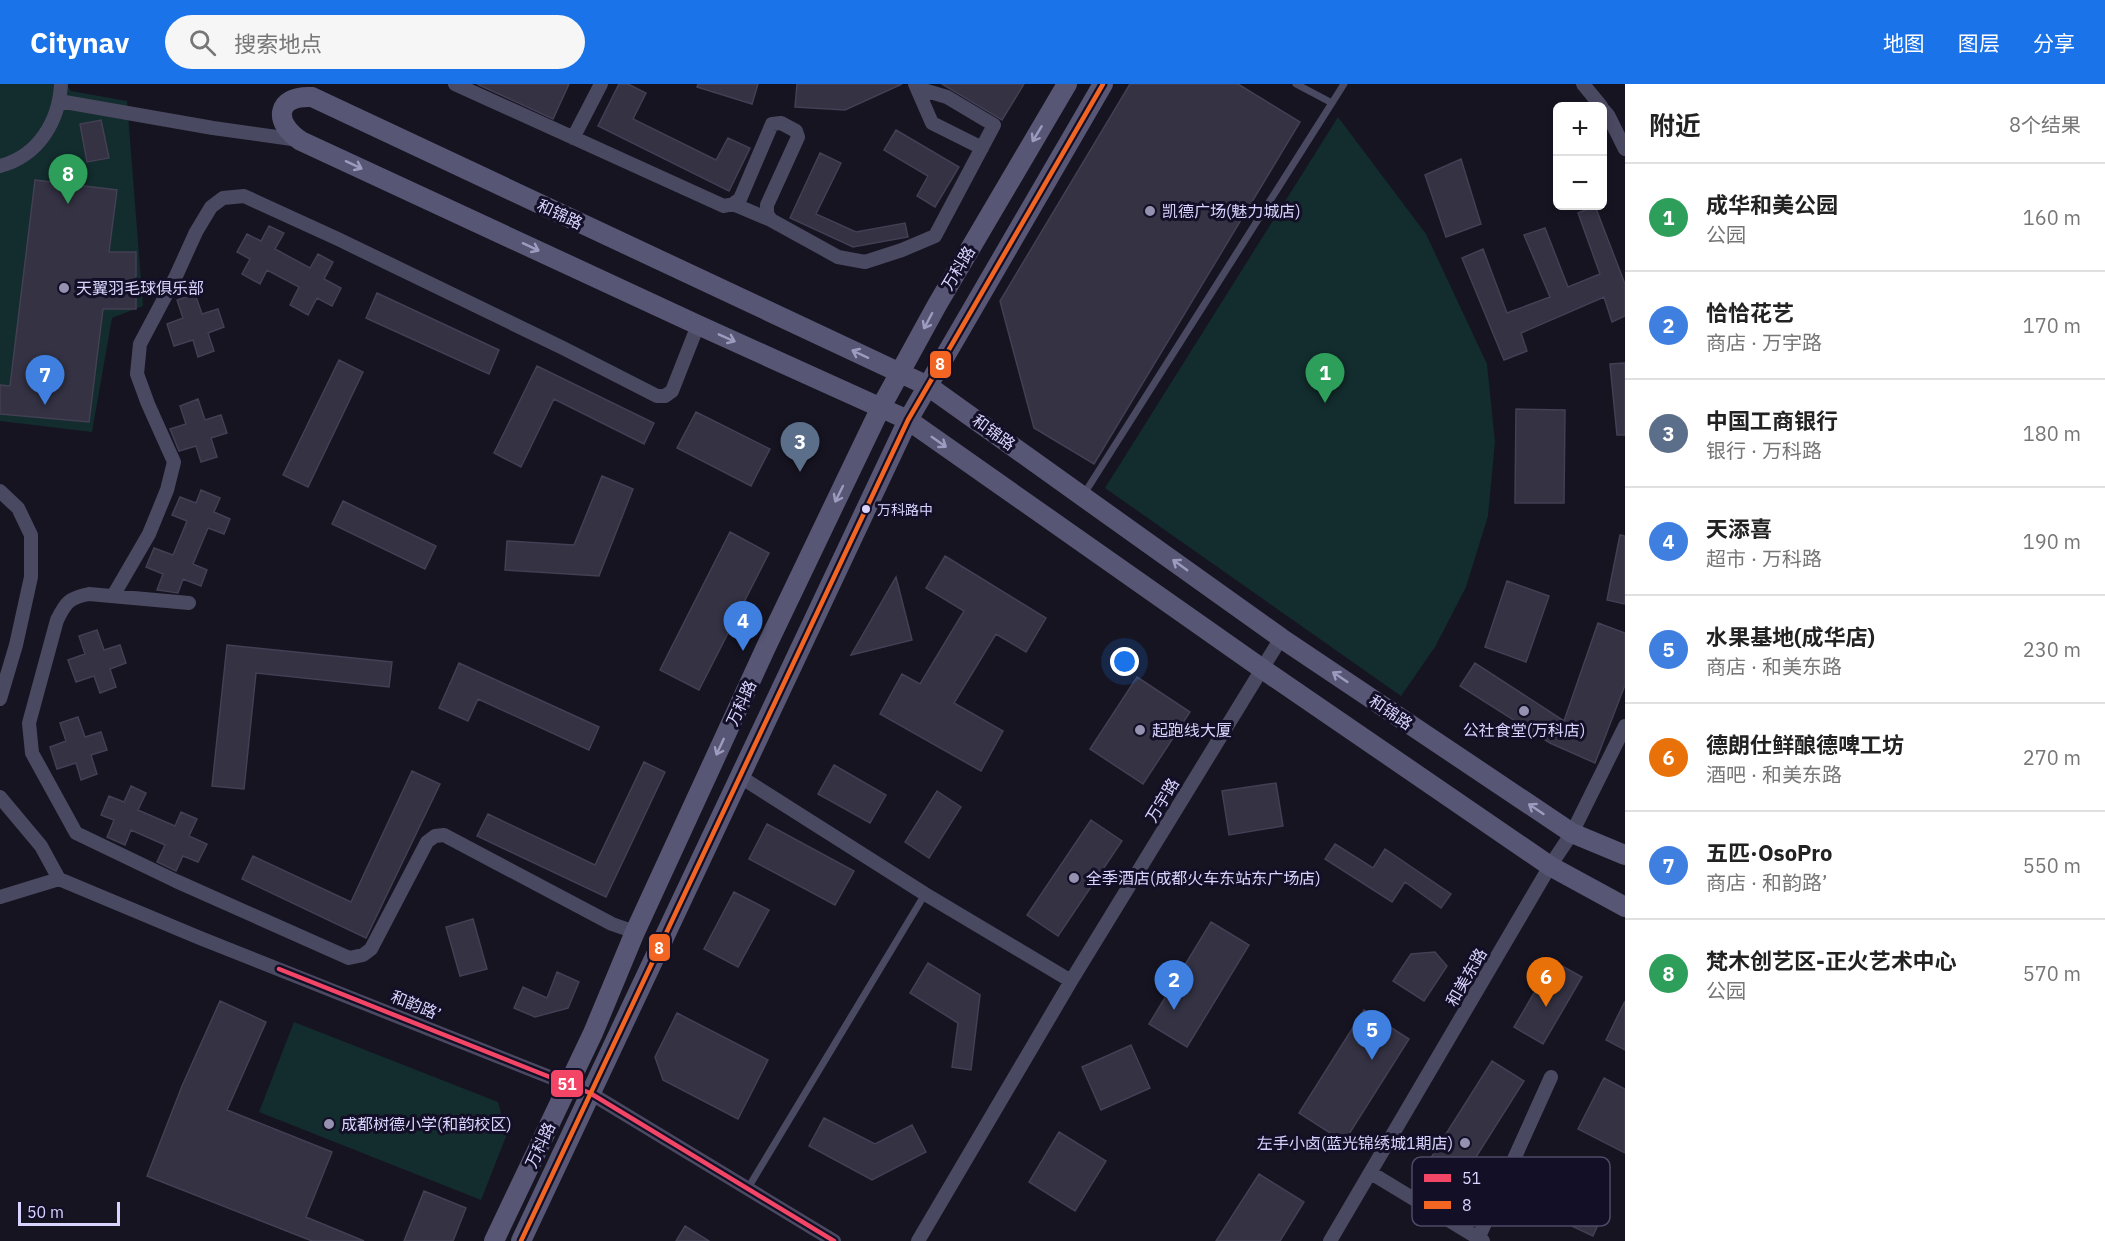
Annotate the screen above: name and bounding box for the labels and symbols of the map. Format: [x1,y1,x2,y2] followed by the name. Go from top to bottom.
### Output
[1031,125,1043,142] one-way arrow
[48,154,88,204] pin: 8
[344,160,362,172] one-way arrow
[534,195,586,233] street label: 和锦路
[1162,201,1301,221] place label: 凯德广场(魅力城店)
[1143,204,1157,218] marker: 凯德广场(魅力城店)
[521,242,539,254] one-way arrow
[937,242,979,294] street label: 万科路
[76,278,204,298] place label: 天翼羽毛球俱乐部
[57,281,71,295] marker: 天翼羽毛球俱乐部
[922,311,933,329] one-way arrow
[717,333,735,344] one-way arrow
[852,348,870,359] one-way arrow
[929,350,952,379] line badge: 8
[935,354,945,374] text: 8
[1306,354,1344,403] pin: 1
[26,356,64,405] pin: 7
[969,410,1019,454] street label: 和锦路
[780,422,820,472] pin: 3
[931,436,947,448] one-way arrow
[833,485,845,503] one-way arrow
[877,501,933,519] place label: 万科路中
[860,503,872,515] marker: 万科路中
[1172,559,1188,571] one-way arrow
[724,602,762,651] pin: 4
[1110,647,1139,676] your location
[1332,671,1348,683] one-way arrow
[722,677,760,729] street label: 万科路
[1366,690,1416,734] street label: 和锦路
[1517,704,1531,718] marker: 公社食堂(万科店)
[1152,720,1232,740] place label: 起跑线大厦
[1463,720,1585,740] place label: 公社食堂(万科店)
[1133,723,1147,737] marker: 起跑线大厦
[714,737,726,755] one-way arrow
[1141,774,1183,826] street label: 万宇路
[1529,803,1545,815] one-way arrow
[1086,868,1321,888] place label: 全季酒店(成都火车东站东广场店)
[1067,871,1081,885] marker: 全季酒店(成都火车东站东广场店)
[648,933,671,962] line badge: 8
[654,938,664,958] text: 8
[1441,944,1491,1010] street label: 和美东路
[1526,958,1566,1007] pin: 6
[1154,960,1194,1010] pin: 2
[388,986,444,1024] street label: 和韵路’
[1352,1010,1392,1060] pin: 5
[550,1069,584,1098] line badge: 51
[557,1074,577,1094] text: 51
[341,1114,512,1134] place label: 成都树德小学(和韵校区)
[322,1117,336,1131] marker: 成都树德小学(和韵校区)
[521,1119,559,1171] street label: 万科路
[1257,1133,1453,1153] place label: 左手小卤(蓝光锦绣城1期店)
[1458,1136,1472,1150] marker: 左手小卤(蓝光锦绣城1期店)
[1412,1157,1610,1226] legend
[1462,1168,1481,1188] text: 51
[1462,1195,1472,1215] text: 8
[18,1199,120,1226] scale bar

